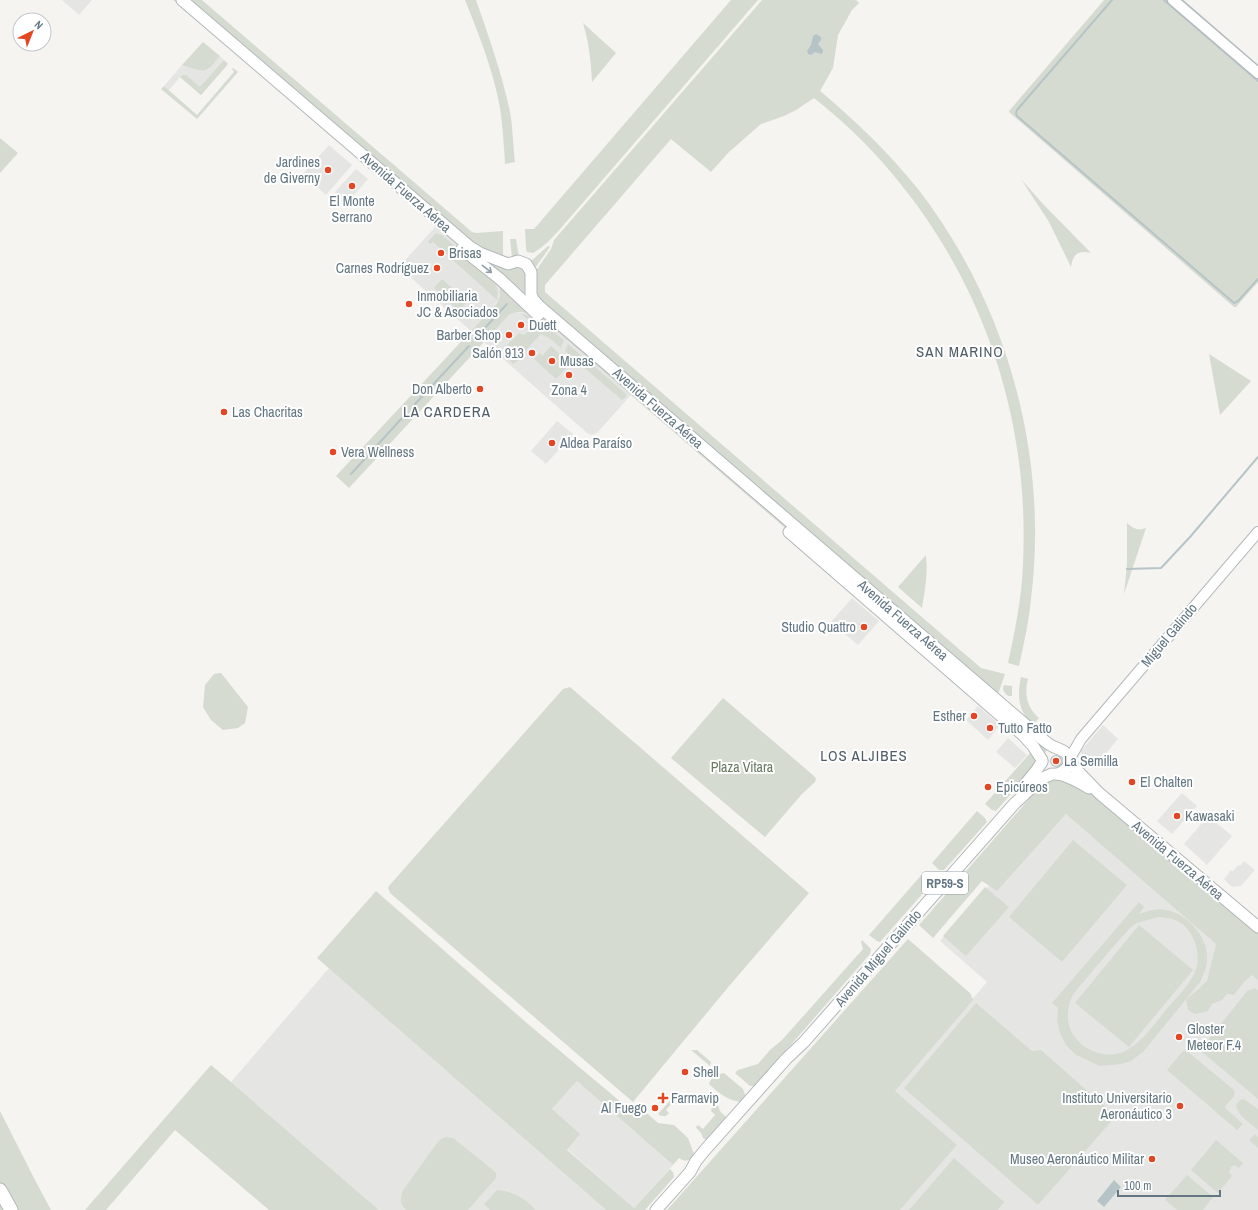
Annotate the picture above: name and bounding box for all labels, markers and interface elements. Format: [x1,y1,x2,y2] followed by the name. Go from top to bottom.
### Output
[12,12,52,52] north arrow
[32,17,46,32] text: N
[356,147,455,237] street label: Avenida Fuerza Aérea
[264,153,320,187] place label: Jardines de Giverny
[323,165,333,175] marker: Jardines de Giverny
[347,181,357,191] marker: El Monte Serrano
[329,192,375,226] place label: El Monte Serrano
[449,244,482,262] place label: Brisas
[436,248,446,258] marker: Brisas
[336,259,429,277] place label: Carnes Rodríguez
[432,263,442,273] marker: Carnes Rodríguez
[482,265,493,274] one-way arrow
[417,287,498,321] place label: Inmobiliaria JC & Asociados
[404,299,414,309] marker: Inmobiliaria JC & Asociados
[529,316,556,334] place label: Duett
[516,320,526,330] marker: Duett
[437,326,501,344] place label: Barber Shop
[504,330,514,340] marker: Barber Shop
[916,341,1004,362] district label: SAN MARINO
[472,344,524,362] place label: Salón 913
[527,348,537,358] marker: Salón 913
[560,352,594,370] place label: Musas
[547,356,557,366] marker: Musas
[608,363,707,453] street label: Avenida Fuerza Aérea
[564,370,574,380] marker: Zona 4
[412,380,472,398] place label: Don Alberto
[551,381,587,399] place label: Zona 4
[475,384,485,394] marker: Don Alberto
[403,401,491,422] district label: LA CARDERA
[232,403,303,421] place label: Las Chacritas
[219,407,229,417] marker: Las Chacritas
[559,434,632,452] place label: Aldea Paraíso
[547,438,557,448] marker: Aldea Paraíso
[341,443,414,461] place label: Vera Wellness
[328,447,338,457] marker: Vera Wellness
[853,575,952,665] street label: Avenida Fuerza Aérea
[1137,599,1201,671] street label: Miguel Galindo
[781,618,856,636] place label: Studio Quattro
[859,622,869,632] marker: Studio Quattro
[933,707,966,725] place label: Esther
[969,711,979,721] marker: Esther
[998,719,1052,737] place label: Tutto Fatto
[985,723,995,733] marker: Tutto Fatto
[820,745,908,766] district label: LOS ALJIBES
[1064,752,1119,770] place label: La Semilla
[1051,756,1061,766] marker: La Semilla
[711,758,774,776] park label: Plaza Vitara
[1140,773,1193,791] place label: El Chalten
[1127,777,1137,787] marker: El Chalten
[996,778,1048,796] place label: Epicúreos
[983,782,993,792] marker: Epicúreos
[1185,807,1235,825] place label: Kawasaki
[1172,811,1182,821] marker: Kawasaki
[1128,816,1228,904] street label: Avenida Fuerza Aérea
[922,872,968,894] road number: RP59-S
[830,906,925,1011] street label: Avenida Miguel Galindo
[1187,1020,1242,1054] place label: Gloster Meteor F.4
[1174,1032,1184,1042] marker: Gloster Meteor F.4
[693,1063,719,1081] place label: Shell
[680,1067,690,1077] marker: Shell
[671,1089,719,1107] place label: Farmavip
[1062,1089,1172,1123] place label: Instituto Universitario Aeronáutico 3
[658,1093,668,1103] marker: Farmavip
[600,1099,647,1117] place label: Al Fuego
[1175,1101,1185,1111] marker: Instituto Universitario Aeronáutico 3
[650,1103,660,1113] marker: Al Fuego
[1010,1150,1144,1168] place label: Museo Aeronáutico Militar
[1147,1154,1157,1164] marker: Museo Aeronáutico Militar
[1118,1172,1220,1198] scale bar
[1124,1178,1151,1194] text: 100 m

